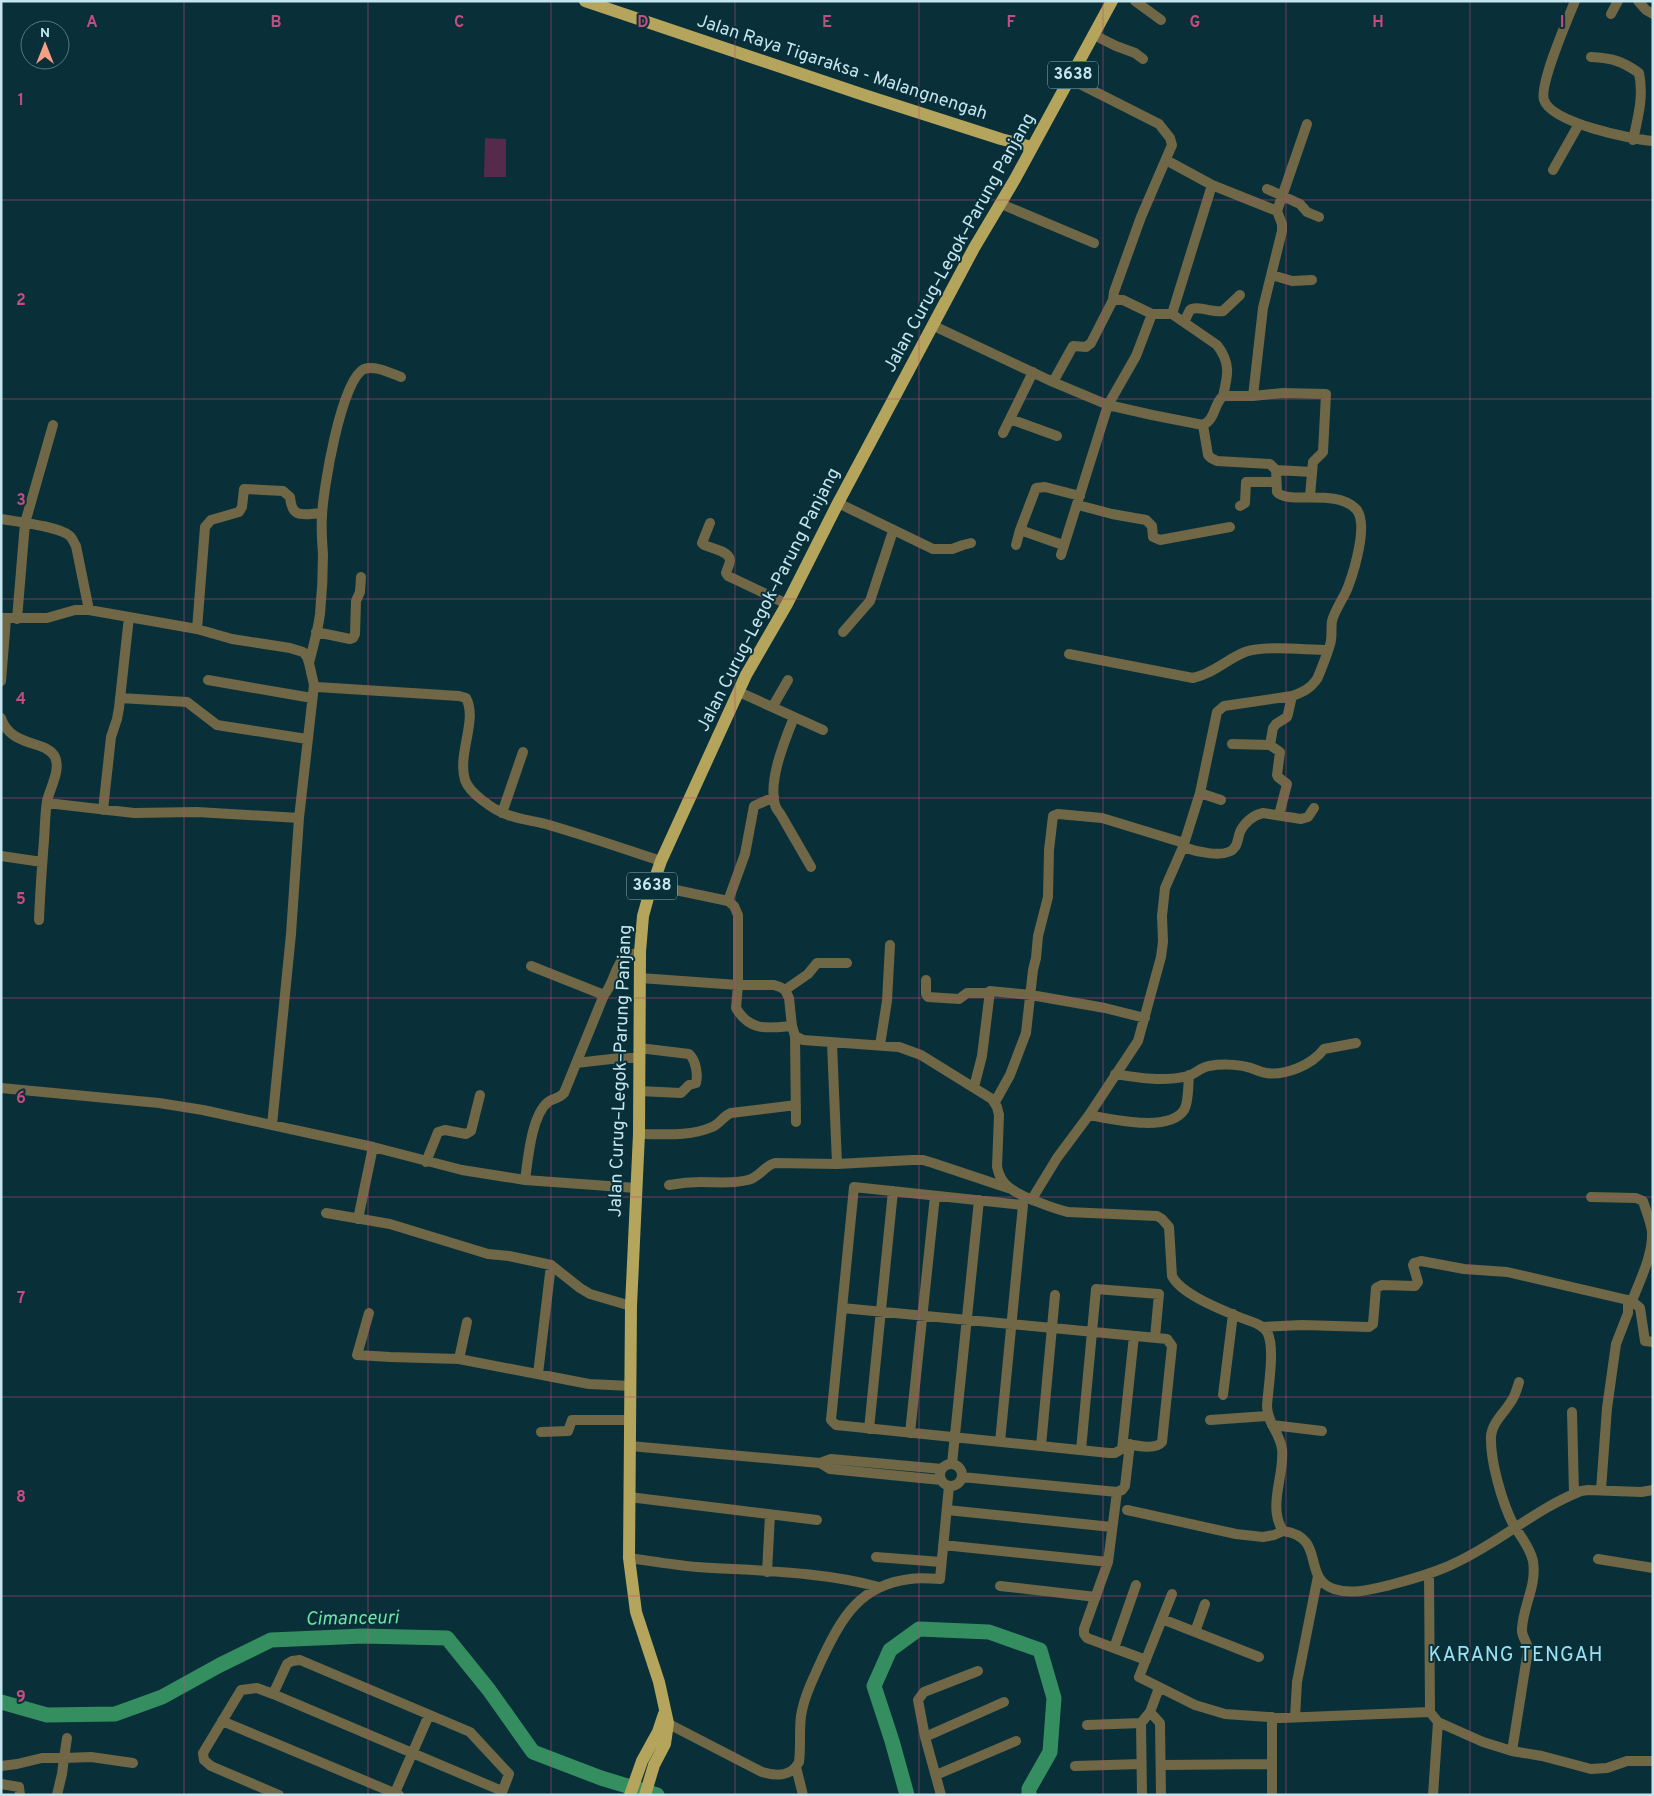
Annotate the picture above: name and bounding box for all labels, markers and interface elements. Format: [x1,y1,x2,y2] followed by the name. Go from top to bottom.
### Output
[694,10,990,126] street label: Jalan Raya Tigaraksa - Malangnengah
[86,13,98,33] text: A
[270,13,282,33] text: B
[454,13,464,33] text: C
[637,13,649,33] text: D
[822,13,832,33] text: E
[1006,13,1016,33] text: F
[1190,13,1200,33] text: G
[1372,13,1384,33] text: H
[1560,13,1564,33] text: I
[20,20,70,70] north arrow
[40,25,50,42] text: N
[1048,62,1098,88] road number: 3638
[18,91,24,111] text: 1
[879,109,1041,377] street label: Jalan Curug–Legok–Parung Panjang
[16,291,26,311] text: 2
[692,464,846,736] street label: Jalan Curug–Legok–Parung Panjang
[16,491,26,511] text: 3
[16,690,26,710] text: 4
[627,872,677,899] road number: 3638
[16,890,26,910] text: 5
[604,924,638,1218] street label: Jalan Curug–Legok–Parung Panjang
[16,1089,26,1109] text: 6
[17,1289,25,1309] text: 7
[16,1488,26,1508] text: 8
[305,1606,400,1632] water label: Cimanceuri
[1428,1643,1604,1669] district label: KARANG TENGAH
[16,1688,26,1708] text: 9

